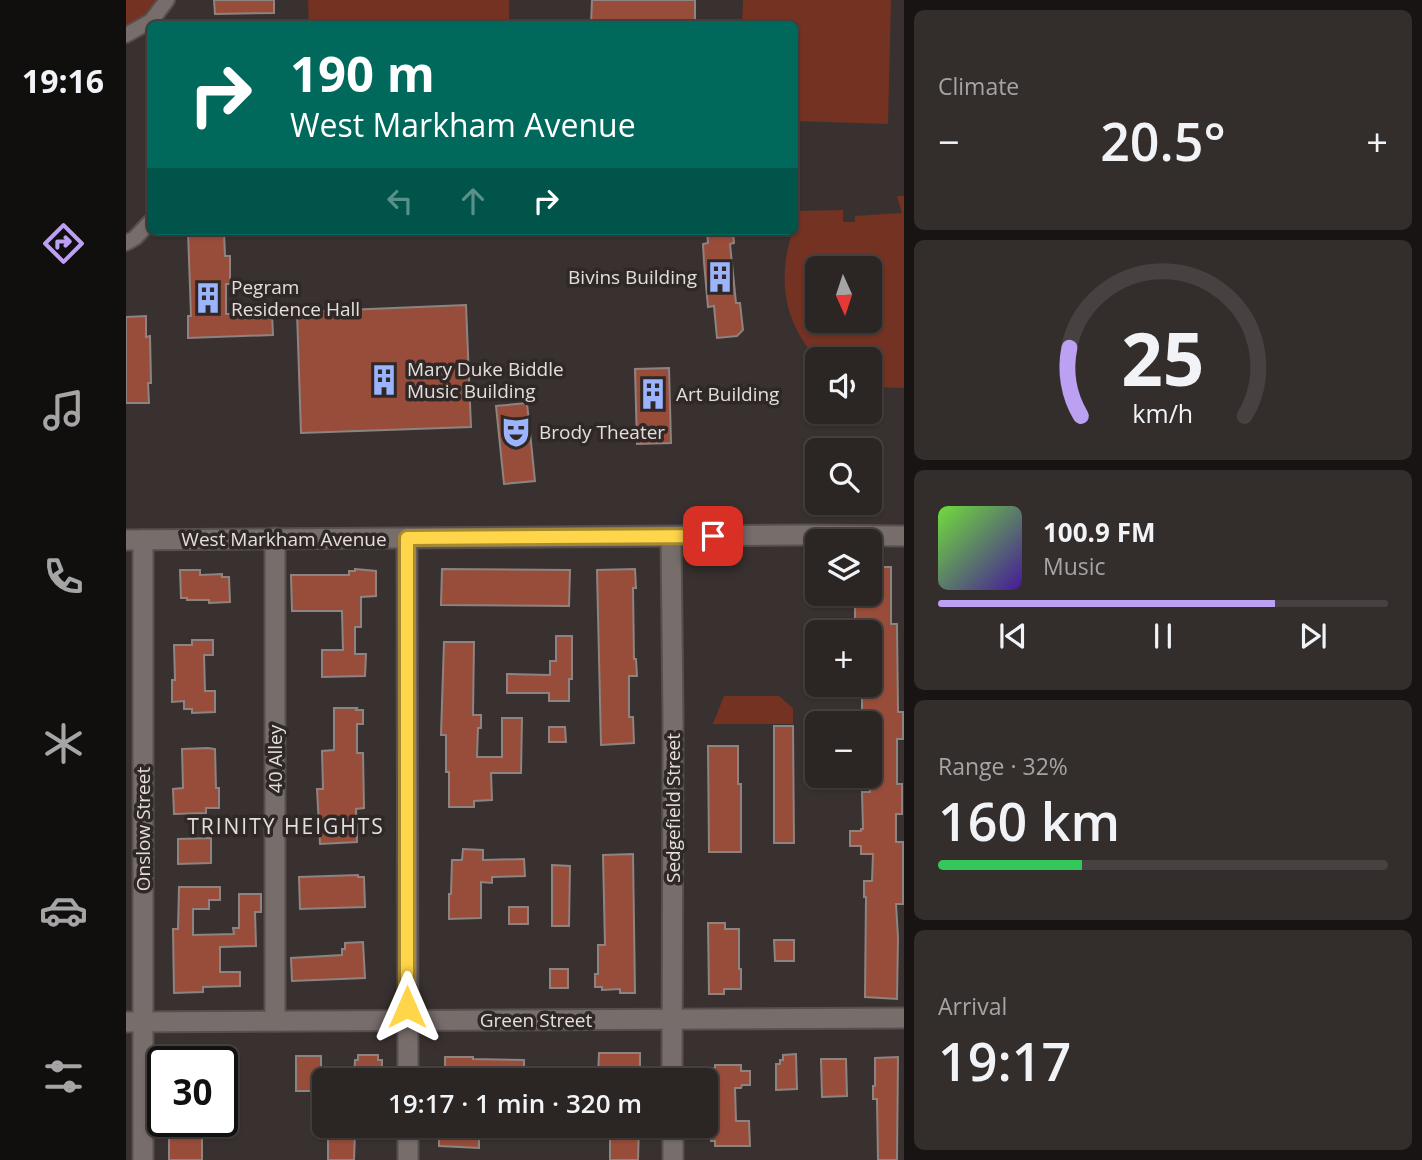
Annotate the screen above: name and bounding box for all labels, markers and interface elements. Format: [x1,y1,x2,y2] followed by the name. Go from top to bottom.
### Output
[290,40,435,106] text: 190 m
[175,49,266,140] icon: right
[22,59,104,102] text: 19:16
[938,70,1019,102] text: Climate
[290,103,636,146] text: West Markham Avenue
[1100,105,1226,176] text: 20.5°
[938,115,960,167] text: −
[1366,115,1388,167] text: +
[381,182,419,220] icon: left
[454,182,492,220] icon: ahead
[527,182,565,220] icon: right
[39,219,88,268] icon: directions
[805,256,882,332] north arrow
[805,256,882,788] map controls
[703,260,737,294] building icon: Bivins Building
[568,264,697,290] place label: Bivins Building
[231,274,360,322] place label: Pegram Residence Hall
[191,281,225,315] building icon: Pegram Residence Hall
[1121,308,1205,407] text: 25
[805,347,882,424] button: sound
[407,356,564,404] place label: Mary Duke Biddle Music Building
[367,363,401,397] building icon: Mary Duke Biddle Music Building
[636,377,670,411] building icon: Art Building
[676,381,779,407] place label: Art Building
[39,386,88,435] icon: music
[1133,396,1193,430] text: km/h
[499,415,533,449] theatre icon: Brody Theater
[539,419,665,445] place label: Brody Theater
[805,438,882,515] button: search
[683,506,743,566] pin
[1043,514,1155,550] text: 100.9 FM
[694,517,732,555] icon: arrive
[181,526,387,552] street label: West Markham Avenue
[805,529,882,606] button: layers
[1043,550,1106,582] text: Music
[39,552,88,601] icon: phone
[994,617,1032,655] icon: previous
[1144,617,1182,655] icon: pause
[1294,617,1332,655] icon: next
[805,620,882,697] button: +
[805,711,882,788] button: −
[39,719,88,768] icon: climate
[262,724,288,793] street label: 40 Alley
[660,733,686,883] street label: Sedgefield Street
[938,750,1068,782] text: Range · 32%
[130,767,156,891] street label: Onslow Street
[938,785,1120,856] text: 160 km
[187,812,385,840] district label: TRINITY HEIGHTS
[39,886,88,935] icon: car
[370,970,444,1044] position arrow
[938,990,1007,1022] text: Arrival
[480,1007,593,1033] street label: Green Street
[938,1025,1071,1096] text: 19:17
[147,1046,238,1137] speed limit sign: 30
[39,1052,88,1101] icon: filters
[388,1085,642,1121] text: 19:17 · 1 min · 320 m

